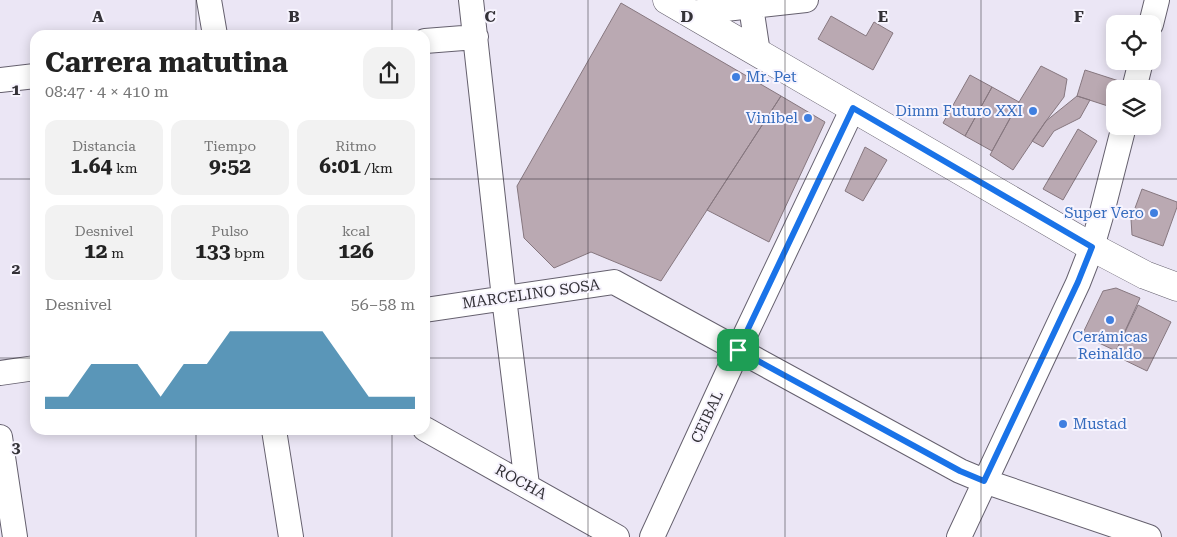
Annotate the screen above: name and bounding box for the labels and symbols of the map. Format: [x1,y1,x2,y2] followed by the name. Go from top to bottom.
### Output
[92,7,104,26] text: A
[288,7,300,26] text: B
[484,7,496,26] text: C
[681,7,694,26] text: D
[878,7,888,26] text: E
[1074,7,1084,26] text: F
[746,68,797,86] place label: Mr. Pet
[730,71,742,83] marker: Mr. Pet
[12,80,21,99] text: 1
[895,102,1023,120] place label: Dimm Futuro XXI
[1027,105,1039,117] marker: Dimm Futuro XXI
[746,109,798,127] place label: Vinibel
[802,112,814,124] marker: Vinibel
[1064,204,1144,222] place label: Super Vero
[1148,207,1160,219] marker: Super Vero
[12,259,21,278] text: 2
[461,275,601,313] street label: MARCELINO SOSA
[1104,314,1116,326] marker: Cerámicas Reinaldo
[1072,328,1148,363] place label: Cerámicas Reinaldo
[717,329,759,371] pin
[687,388,727,446] street label: CEIBAL
[1073,415,1127,433] place label: Mustad
[1057,418,1069,430] marker: Mustad
[12,438,21,457] text: 3
[492,461,550,504] street label: ROCHA

